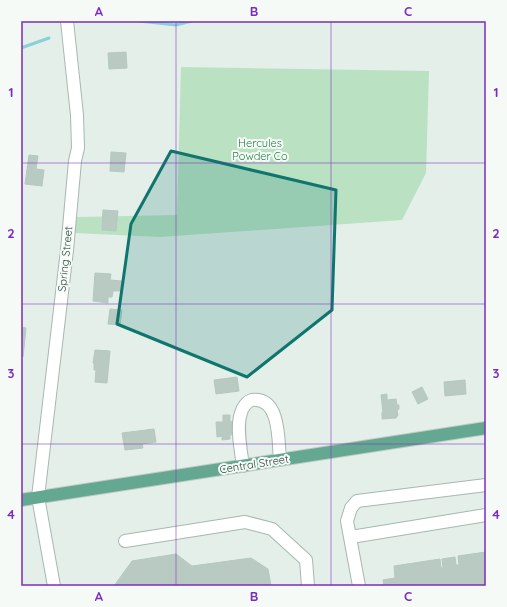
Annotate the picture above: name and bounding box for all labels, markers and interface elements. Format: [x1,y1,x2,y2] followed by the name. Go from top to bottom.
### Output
[95,3,104,19] text: A
[250,3,258,19] text: B
[404,3,412,19] text: C
[8,84,14,100] text: 1
[493,84,499,100] text: 1
[232,136,288,163] park label: Hercules Powder Co
[7,225,15,241] text: 2
[55,225,75,292] street label: Spring Street
[492,225,500,241] text: 2
[8,365,15,381] text: 3
[493,365,500,381] text: 3
[218,452,290,476] street label: Central Street
[7,506,15,522] text: 4
[492,506,500,522] text: 4
[95,588,104,604] text: A
[250,588,258,604] text: B
[404,588,412,604] text: C

